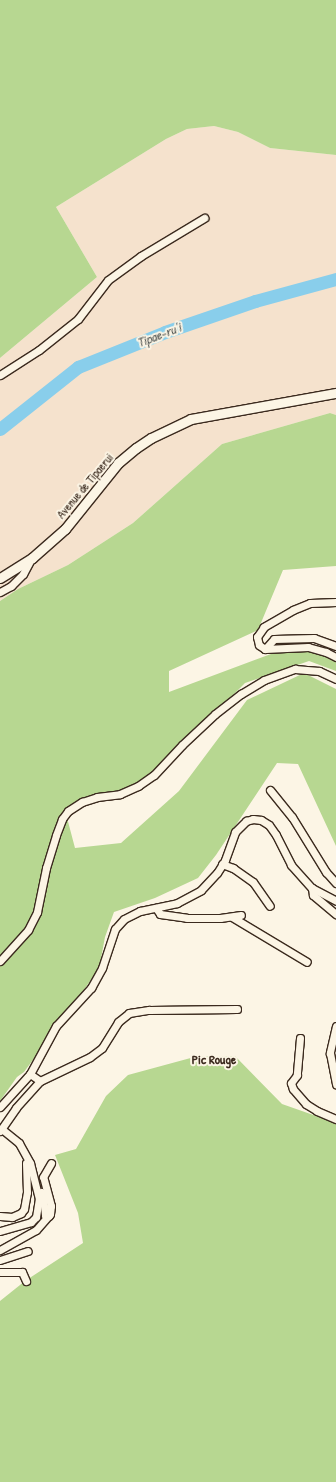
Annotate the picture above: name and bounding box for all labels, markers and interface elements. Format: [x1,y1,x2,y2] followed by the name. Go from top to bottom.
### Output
[135,319,183,351] water label: Tipae-ru’i
[54,451,116,521] street label: Avenue de Tipaerui
[192,1051,236,1067] district label: Pic Rouge

